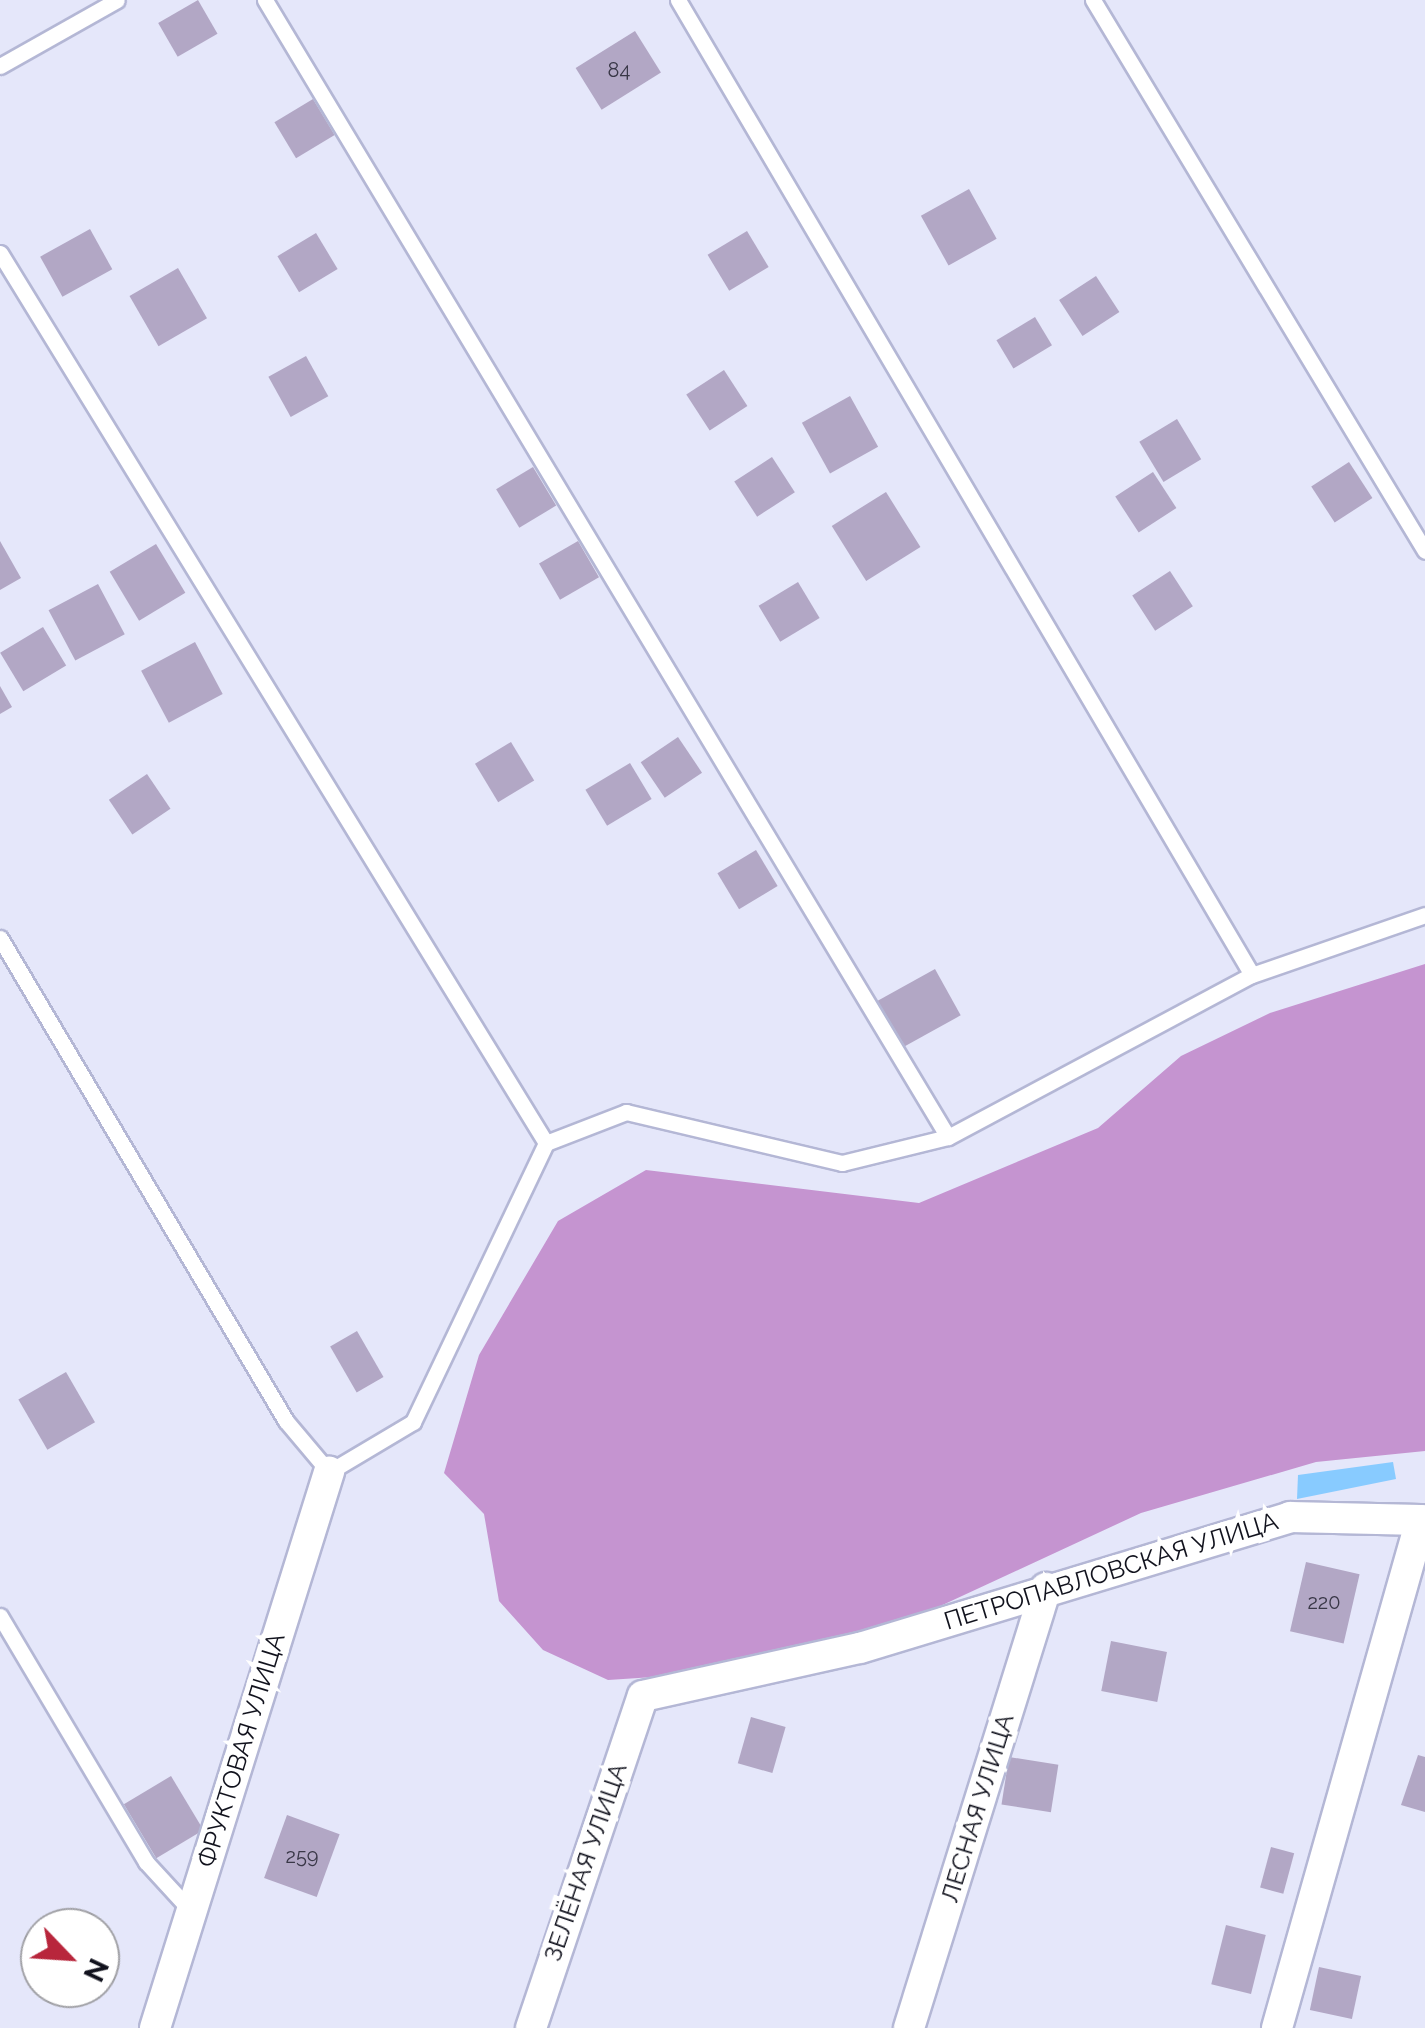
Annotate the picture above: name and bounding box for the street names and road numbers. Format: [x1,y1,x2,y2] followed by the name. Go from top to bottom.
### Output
[940,1506,1282,1636] street label: ПЕТРОПАВЛОВСКАЯ УЛИЦА
[191,1629,291,1871] street label: ФРУКТОВАЯ УЛИЦА
[934,1710,1020,1906] street label: ЛЕСНАЯ УЛИЦА
[537,1759,633,1965] street label: ЗЕЛЁНАЯ УЛИЦА

